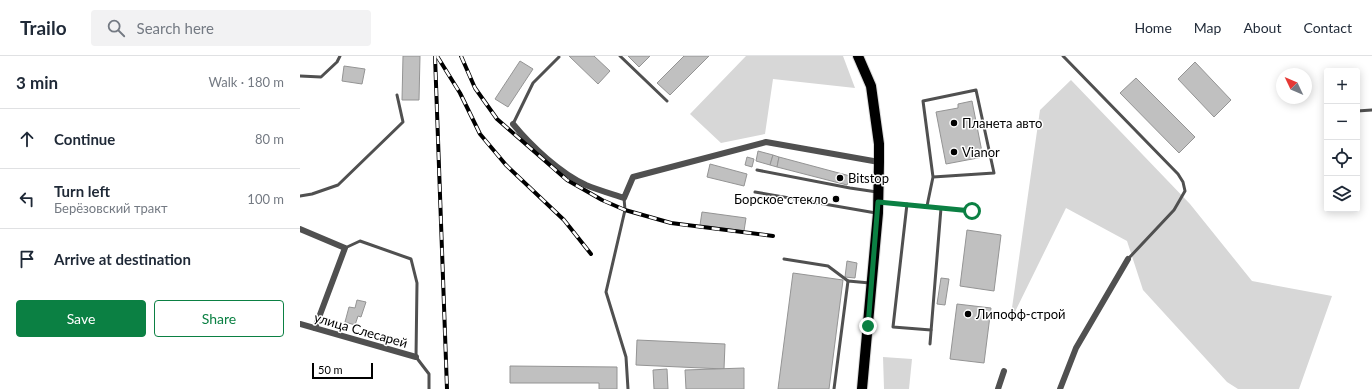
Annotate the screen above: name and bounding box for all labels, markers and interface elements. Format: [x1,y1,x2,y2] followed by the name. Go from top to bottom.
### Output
[91,10,371,46] search box
[20,16,67,39] text: Trailo
[105,17,127,39] icon: search
[137,19,214,37] text: Search here
[1134,19,1172,36] text: Home
[1194,19,1221,36] text: Map
[1243,19,1281,36] text: About
[1303,19,1352,36] text: Contact
[1276,68,1312,104] north arrow
[1324,68,1360,212] map controls
[1324,68,1360,104] button: +
[16,72,58,93] text: 3 min
[208,74,284,90] text: Walk · 180 m
[1324,104,1360,140] button: −
[962,115,1042,131] place label: Планета авто
[949,118,959,128] marker: Планета авто
[16,128,38,150] icon: ahead
[54,130,115,148] text: Continue
[255,131,284,147] text: 80 m
[1324,140,1360,176] button: locate
[962,144,1000,160] place label: Vianor
[949,147,959,157] marker: Vianor
[848,170,889,186] place label: Bitstop
[835,173,845,183] marker: Bitstop
[1324,176,1360,212] button: layers
[54,182,110,200] text: Turn left
[16,188,38,210] icon: left
[247,191,284,207] text: 100 m
[734,191,828,207] place label: Борское стекло
[831,194,841,204] marker: Борское стекло
[54,200,168,216] text: Берёзовский тракт
[963,202,981,220] route start
[16,248,38,270] icon: arrive
[54,250,191,268] text: Arrive at destination
[16,300,146,337] button: Save
[154,300,284,337] button: Share
[975,306,1066,322] place label: Липофф-строй
[313,309,409,351] street label: улица Слесарей
[963,309,973,319] marker: Липофф-строй
[859,317,877,335] route end
[312,361,373,380] scale bar
[318,363,343,376] text: 50 m

